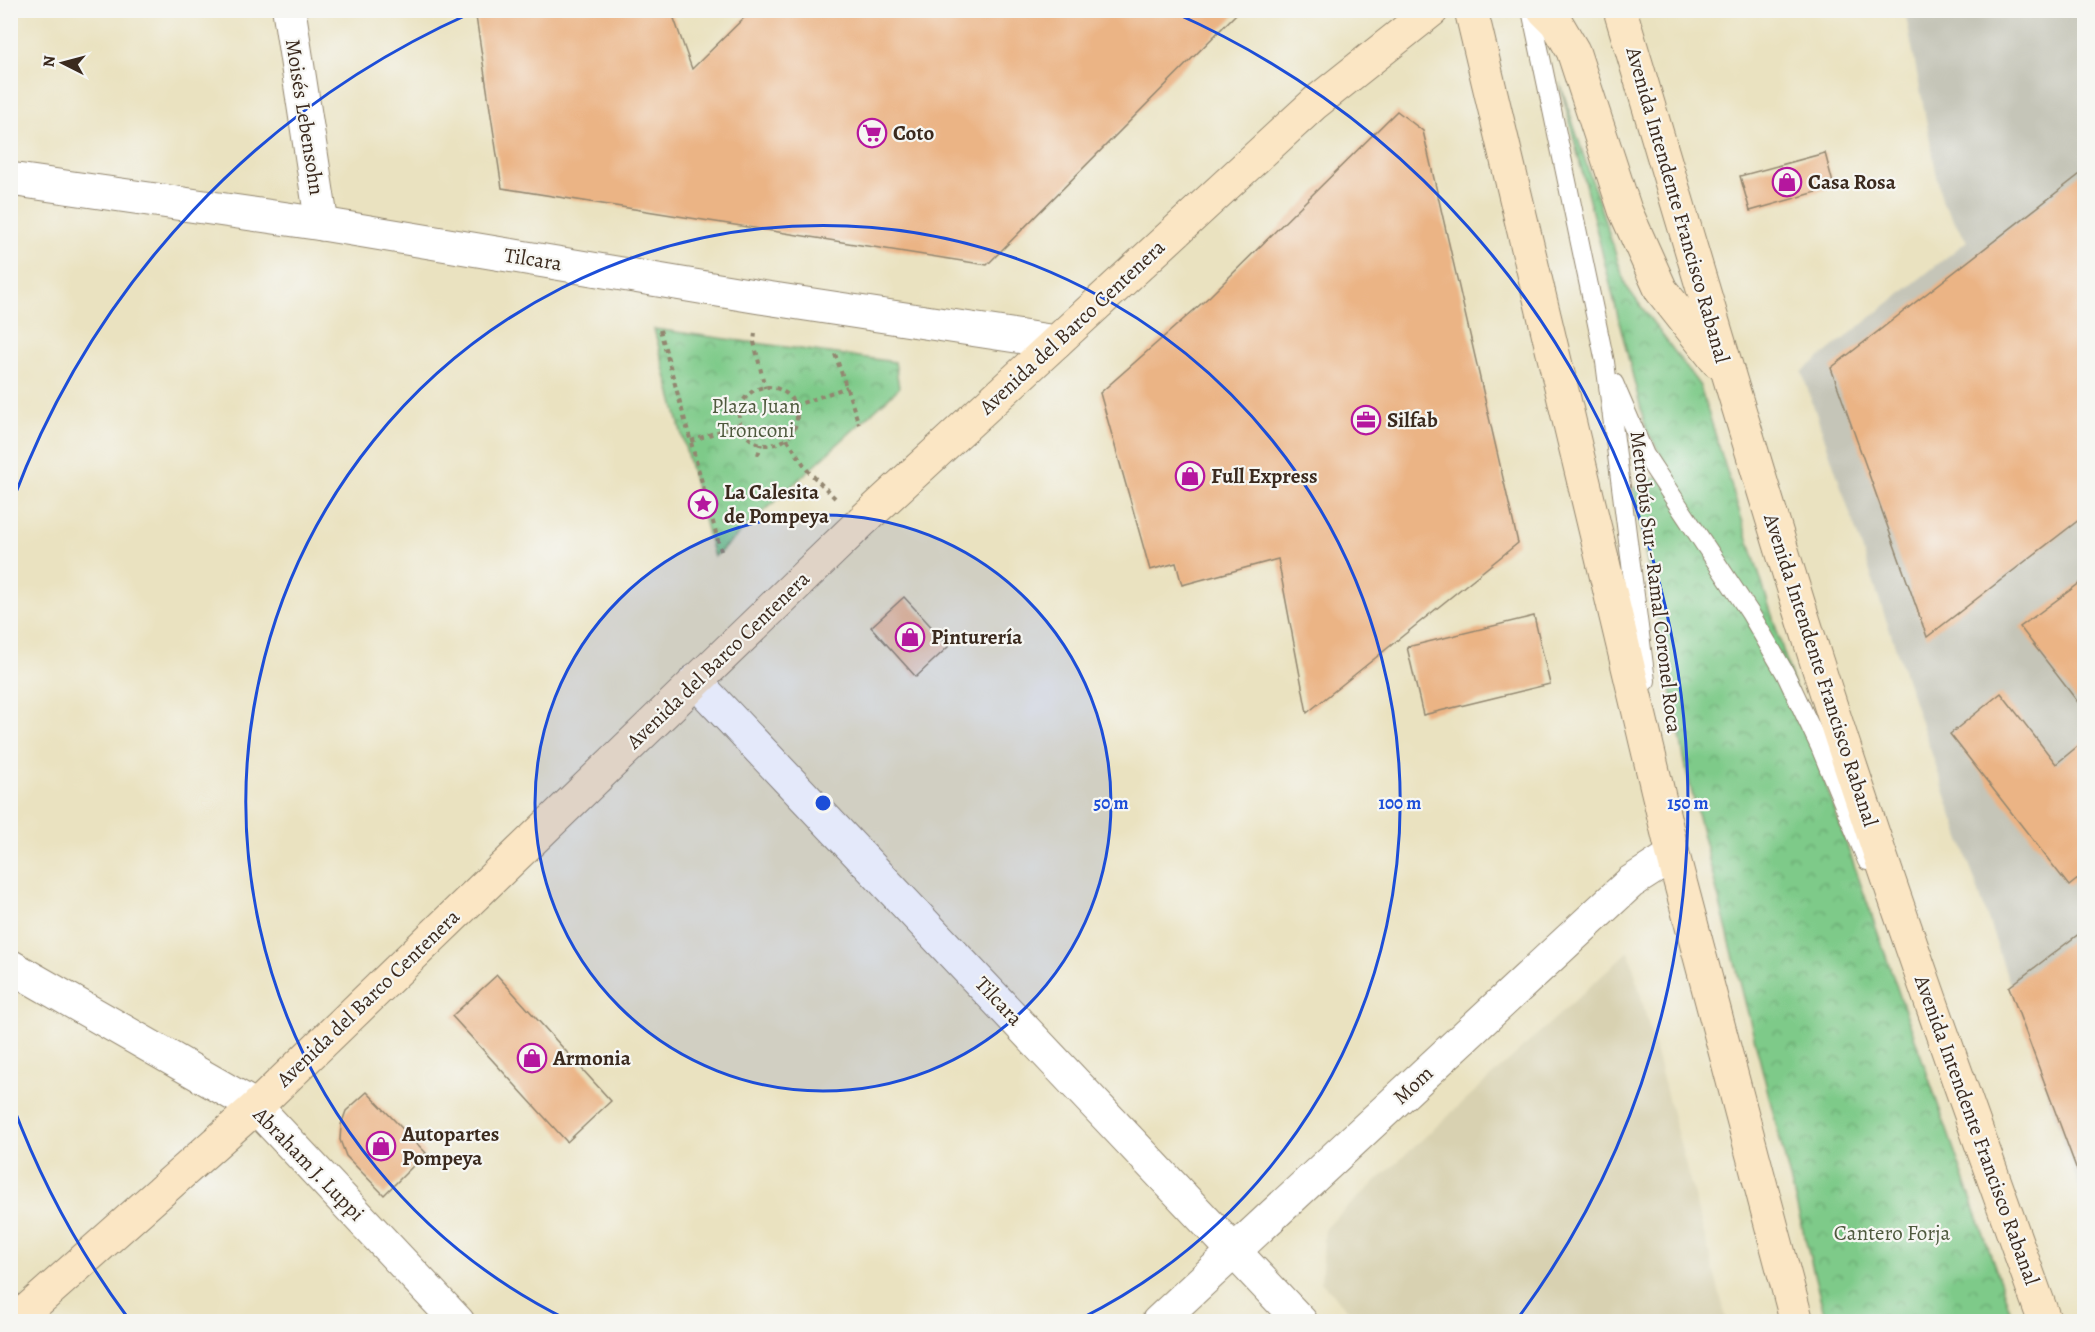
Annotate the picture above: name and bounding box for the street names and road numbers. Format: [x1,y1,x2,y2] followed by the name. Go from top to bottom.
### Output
[279,37,331,197] street label: Moisés Lebensohn
[1619,43,1737,366] street label: Avenida Intendente Francisco Rabanal
[972,233,1171,421] street label: Avenida del Barco Centenera
[502,241,564,277] street label: Tilcara
[1624,429,1688,735] street label: Metrobús Sur - Ramal Coronel Roca
[1757,509,1885,830] street label: Avenida Intendente Francisco Rabanal
[620,565,816,756] street label: Avenida del Barco Centenera
[270,903,466,1094] street label: Avenida del Barco Centenera
[969,970,1029,1032] street label: Tilcara
[1908,970,2046,1289] street label: Avenida Intendente Francisco Rabanal
[1387,1059,1439,1111] street label: Mom
[247,1100,371,1227] street label: Abraham J. Luppi

